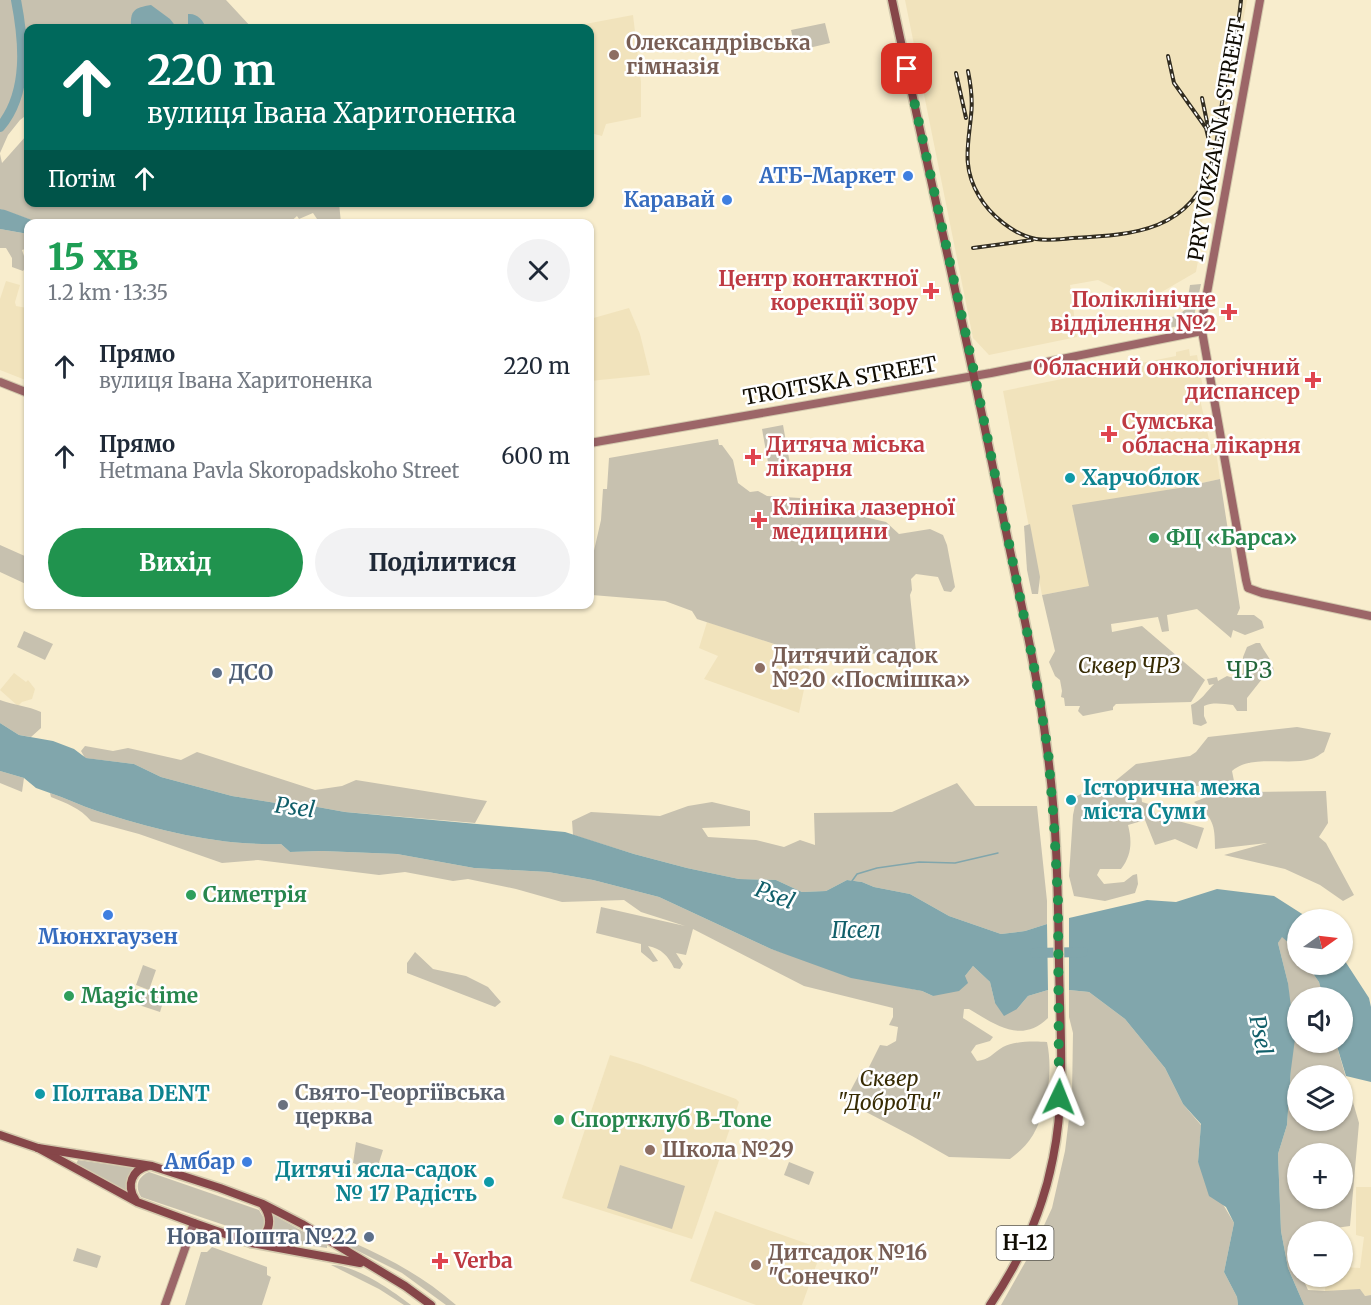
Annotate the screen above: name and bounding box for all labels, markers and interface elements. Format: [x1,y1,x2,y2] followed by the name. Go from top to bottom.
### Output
[1182,16,1251,263] street label: PRYVOKZALNA STREET
[626,29,811,80] place label: Олександрівська гімназія
[881,43,932,94] pin
[147,44,275,96] text: 220 m
[48,48,126,126] icon: ahead
[607,48,621,62] marker: Олександрівська гімназія
[890,52,923,85] icon: arrive
[147,96,516,130] text: вулиця Івана Харитоненка
[128,162,161,195] icon: ahead
[758,162,896,189] place label: АТБ-Маркет
[48,165,116,193] text: Потім
[901,169,915,183] marker: АТБ-Маркет
[623,186,715,213] place label: Каравай
[720,193,734,207] marker: Каравай
[48,235,139,280] text: 15 хв
[507,239,570,302] button: close
[718,265,919,316] place label: Центр контактної корекції зору
[48,280,168,305] text: 1.2 km · 13:35
[922,282,940,300] marker: Центр контактної корекції зору
[1050,286,1216,337] place label: Поліклінічне відділення №2
[1220,303,1238,321] marker: Поліклінічне відділення №2
[99,340,175,368] text: Прямо
[48,350,81,383] icon: ahead
[741,350,939,411] street label: TROITSKA STREET
[503,352,570,380] text: 220 m
[1033,354,1300,405] place label: Обласний онкологічний диспансер
[99,368,372,393] text: вулиця Івана Харитоненка
[1304,371,1322,389] marker: Обласний онкологічний диспансер
[1122,408,1301,459] place label: Сумська обласна лікарня
[1100,425,1118,443] marker: Сумська обласна лікарня
[99,430,175,458] text: Прямо
[766,431,925,482] place label: Дитяча міська лікарня
[48,440,81,473] icon: ahead
[501,442,570,470] text: 600 m
[744,448,762,466] marker: Дитяча міська лікарня
[99,458,459,483] text: Hetmana Pavla Skoropadskoho Street
[1082,464,1200,491] place label: Харчоблок
[1063,471,1077,485] marker: Харчоблок
[772,494,956,545] place label: Клініка лазерної медицини
[750,511,768,529] marker: Клініка лазерної медицини
[1166,524,1297,551] place label: ФЦ «Барса»
[48,528,303,597] button: Вихід
[315,528,570,597] button: Поділитися
[1147,531,1161,545] marker: ФЦ «Барса»
[772,642,970,693] place label: Дитячий садок №20 «Посмішка»
[1078,652,1180,679] park label: Сквер ЧРЗ
[1227,656,1273,684] district label: ЧРЗ
[229,659,273,686] place label: ДСО
[753,661,767,675] marker: Дитячий садок №20 «Посмішка»
[210,666,224,680] marker: ДСО
[1083,774,1261,825] place label: Історична межа міста Суми
[273,790,317,824] water label: Psel
[1064,793,1078,807] marker: Історична межа міста Суми
[751,875,799,915] water label: Psel
[203,881,307,908] place label: Симетрія
[184,888,198,902] marker: Симетрія
[101,908,115,922] marker: Мюнхгаузен
[1287,909,1353,975] north arrow
[1287,909,1353,1287] map controls
[831,916,881,944] water label: Псел
[38,923,178,950] place label: Мюнхгаузен
[81,982,198,1009] place label: Magic time
[1287,987,1353,1053] button: sound
[62,989,76,1003] marker: Magic time
[1243,1013,1279,1057] water label: Psel
[837,1065,941,1116] park label: Сквер "ДоброТи"
[1027,1065,1091,1129] position arrow
[1287,1065,1353,1131] button: layers
[295,1079,506,1130] place label: Свято-Георгіївська церква
[52,1080,210,1107] place label: Полтава DENT
[33,1087,47,1101] marker: Полтава DENT
[276,1098,290,1112] marker: Свято-Георгіївська церква
[571,1106,772,1133] place label: Спортклуб B-Tone
[552,1113,566,1127] marker: Спортклуб B-Tone
[662,1136,794,1163] place label: Школа №29
[643,1143,657,1157] marker: Школа №29
[1287,1143,1353,1209] button: +
[163,1148,235,1175] place label: Амбар
[240,1155,254,1169] marker: Амбар
[275,1156,477,1207] place label: Дитячі ясла-садок № 17 Радість
[482,1175,496,1189] marker: Дитячі ясла-садок № 17 Радість
[1287,1221,1353,1287] button: −
[166,1223,357,1250] place label: Нова Пошта №22
[996,1226,1054,1260] road number: Н-12
[362,1230,376,1244] marker: Нова Пошта №22
[768,1239,927,1290] place label: Дитсадок №16 "Сонечко"
[453,1247,513,1274] place label: Verba
[431,1252,449,1270] marker: Verba
[749,1258,763,1272] marker: Дитсадок №16 "Сонечко"

